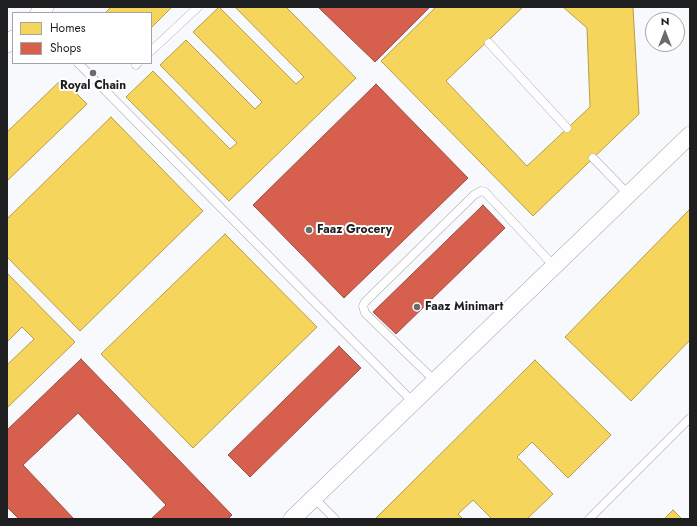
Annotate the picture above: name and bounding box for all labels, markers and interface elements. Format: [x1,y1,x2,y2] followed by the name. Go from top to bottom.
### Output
[12,12,152,64] legend
[645,12,685,52] north arrow
[661,13,669,29] text: N
[50,19,86,37] text: Homes
[50,39,81,57] text: Shops
[88,68,98,78] marker: Royal Chain
[60,79,126,93] place label: Royal Chain
[317,223,392,237] place label: Faaz Grocery
[304,225,314,235] marker: Faaz Grocery
[425,300,503,314] place label: Faaz Minimart
[412,302,422,312] marker: Faaz Minimart

